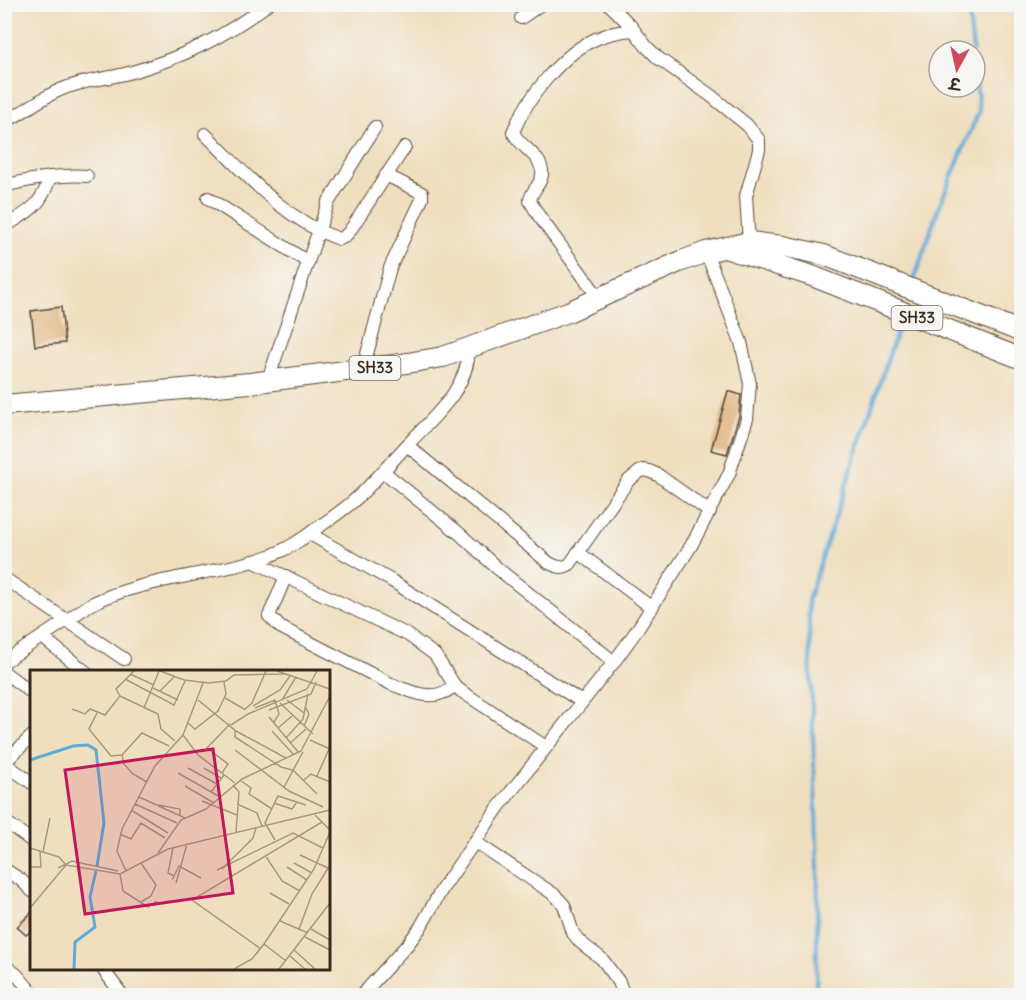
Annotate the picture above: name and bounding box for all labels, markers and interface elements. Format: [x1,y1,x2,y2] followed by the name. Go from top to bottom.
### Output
[927,39,987,99] north arrow
[947,73,964,95] text: उ
[892,306,942,330] road number: SH33
[350,356,400,380] road number: SH33
[30,670,330,970] inset map

